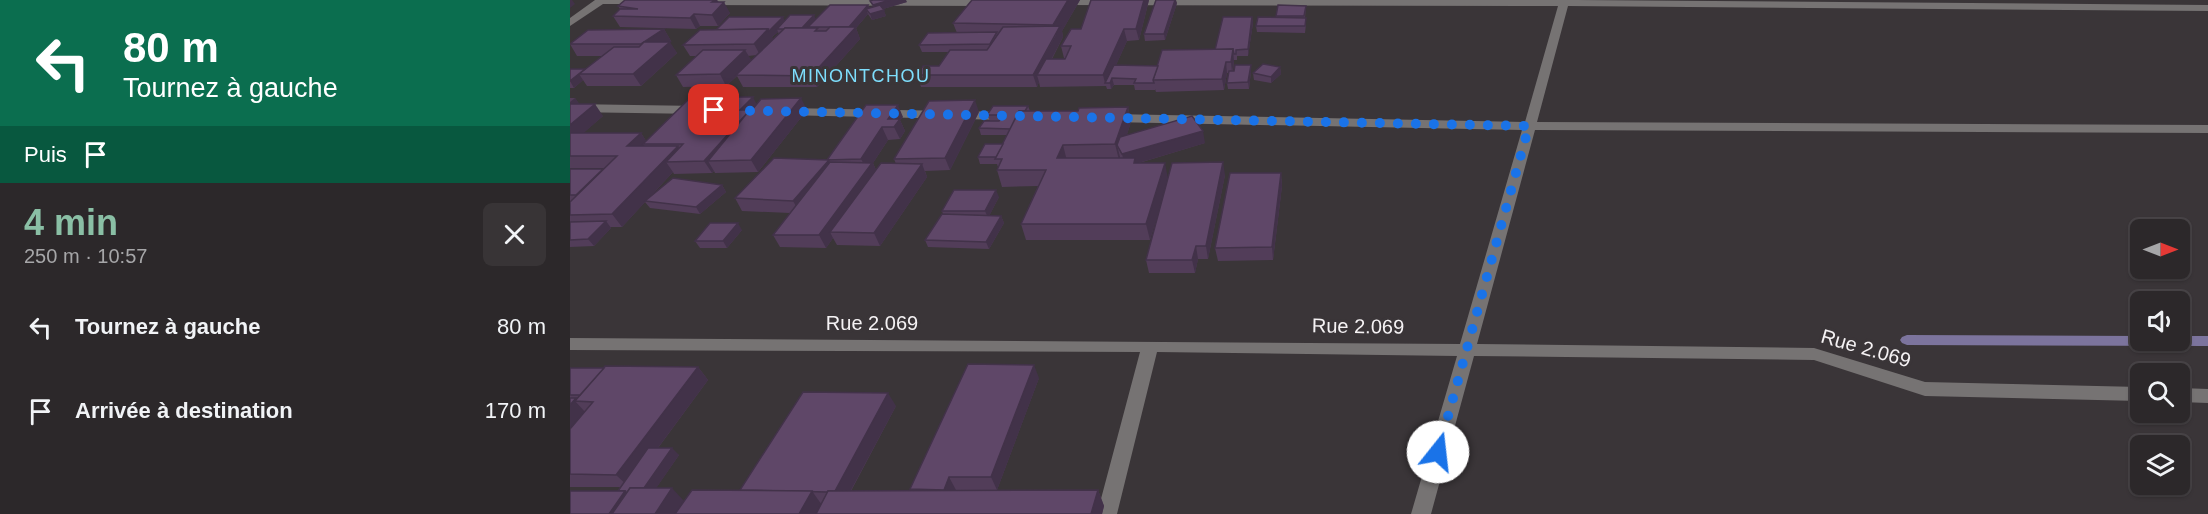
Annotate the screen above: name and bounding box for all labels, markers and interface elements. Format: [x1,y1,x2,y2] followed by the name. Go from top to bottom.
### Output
[24,24,102,102] icon: left
[123,24,219,71] text: 80 m
[792,66,931,86] district label: MINONTCHOU
[123,73,338,103] text: Tournez à gauche
[688,84,739,135] pin
[697,93,730,126] icon: arrive
[79,138,112,171] icon: arrive
[24,142,67,167] text: Puis
[24,202,118,243] text: 4 min
[483,203,546,266] button: close
[2130,219,2190,279] north arrow
[2130,219,2190,495] map controls
[24,245,147,267] text: 250 m · 10:57
[2130,291,2190,351] button: sound
[24,311,57,344] icon: left
[826,312,918,334] street label: Rue 2.069
[75,314,260,339] text: Tournez à gauche
[497,314,546,339] text: 80 m
[1312,314,1404,338] street label: Rue 2.069
[1819,325,1913,371] street label: Rue 2.069
[2130,363,2190,423] button: search
[24,395,57,428] icon: arrive
[75,398,293,423] text: Arrivée à destination
[485,398,546,423] text: 170 m
[1406,420,1470,484] position arrow
[2130,435,2190,495] button: layers

